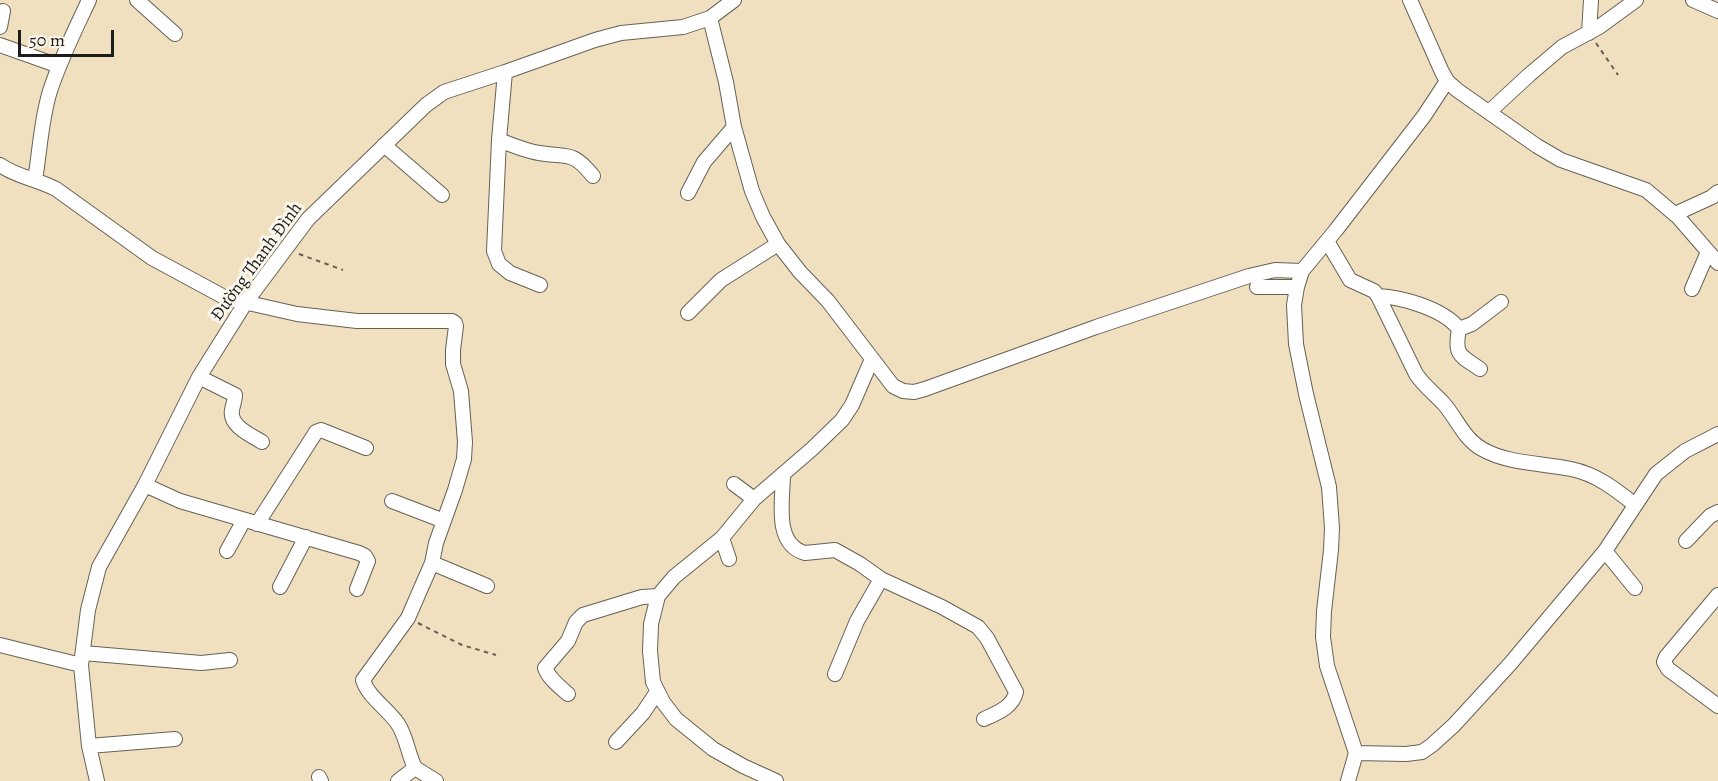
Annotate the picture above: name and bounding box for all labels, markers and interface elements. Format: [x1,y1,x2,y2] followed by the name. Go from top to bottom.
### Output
[21,18,117,56] scale bar
[29,28,65,52] text: 50 m
[207,199,307,325] street label: Đường Thanh Đình

